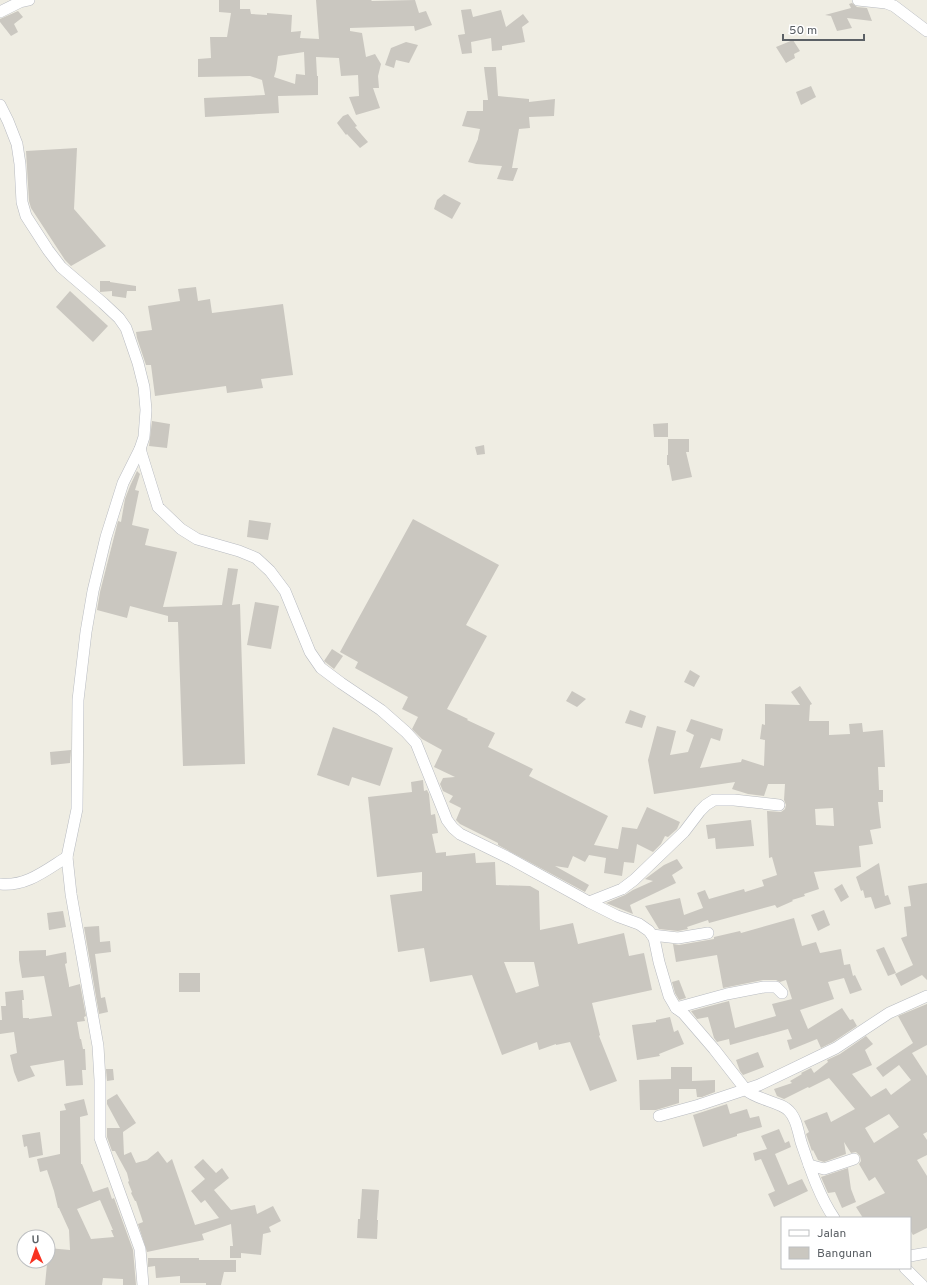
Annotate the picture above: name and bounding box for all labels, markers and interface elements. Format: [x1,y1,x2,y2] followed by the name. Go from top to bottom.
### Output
[783,16,864,42] scale bar
[789,23,817,39] text: 50 m
[781,1217,911,1269] legend
[817,1226,846,1242] text: Jalan
[16,1229,56,1269] north arrow
[32,1233,40,1247] text: U
[817,1246,872,1262] text: Bangunan

